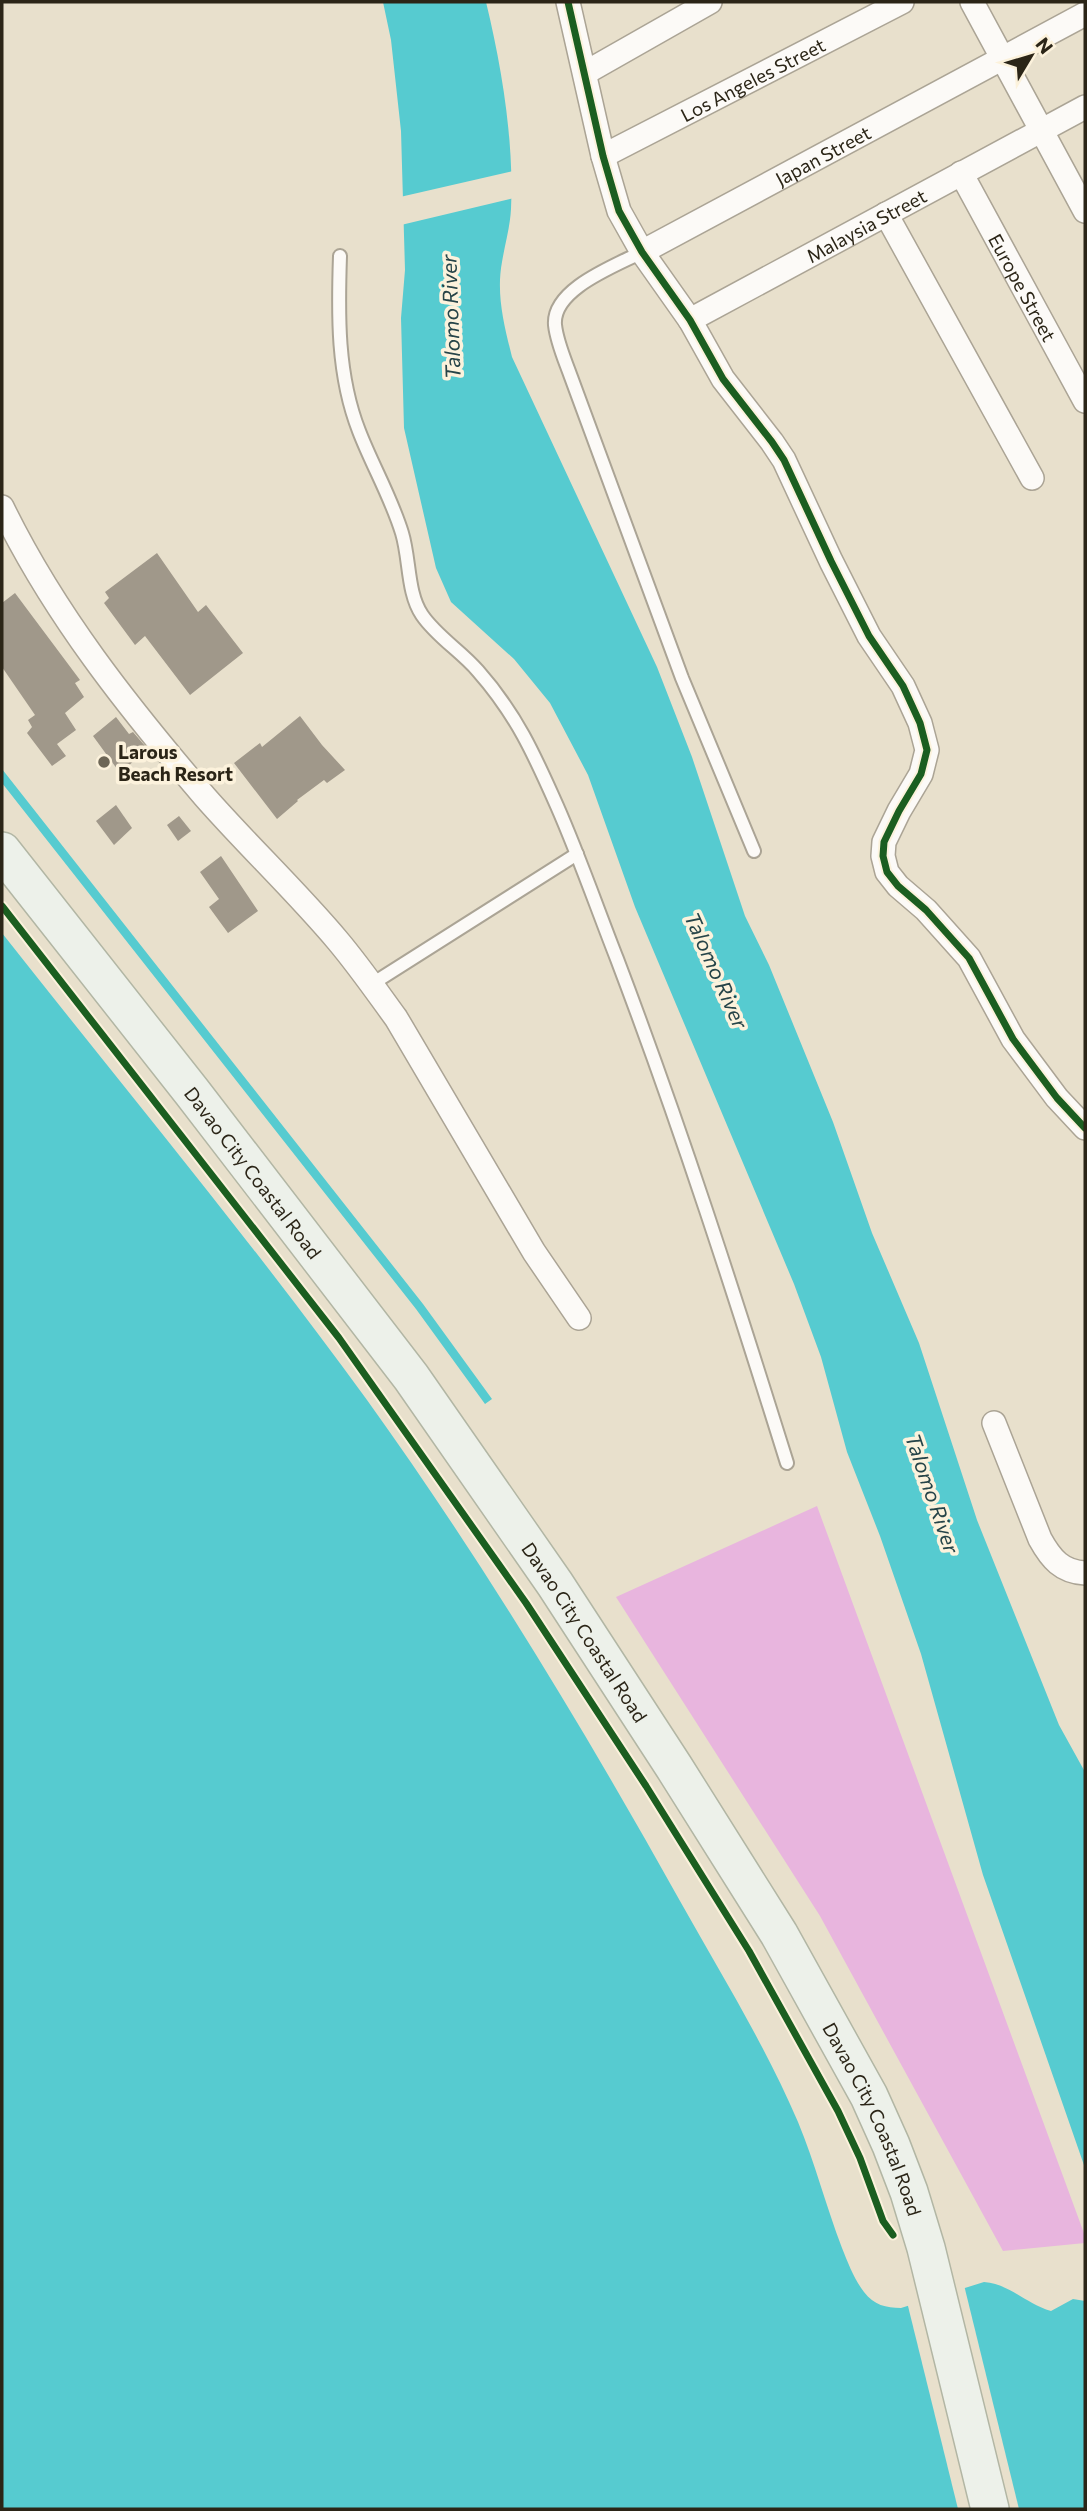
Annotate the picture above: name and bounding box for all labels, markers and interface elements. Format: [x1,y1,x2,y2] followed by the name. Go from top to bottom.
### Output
[996,21,1066,91] north arrow
[676,32,829,126] street label: Los Angeles Street
[1031,33,1058,58] text: N
[771,120,874,190] street label: Japan Street
[802,183,930,267] street label: Malaysia Street
[985,229,1062,345] street label: Europe Street
[435,254,465,380] water label: Talomo River
[118,740,233,785] place label: Larous Beach Resort
[96,754,112,770] marker: Larous Beach Resort
[680,908,754,1033] water label: Talomo River
[180,1082,327,1263] street label: Davao City Coastal Road
[901,1430,965,1557] water label: Talomo River
[518,1537,653,1726] street label: Davao City Coastal Road
[819,2018,927,2218] street label: Davao City Coastal Road

